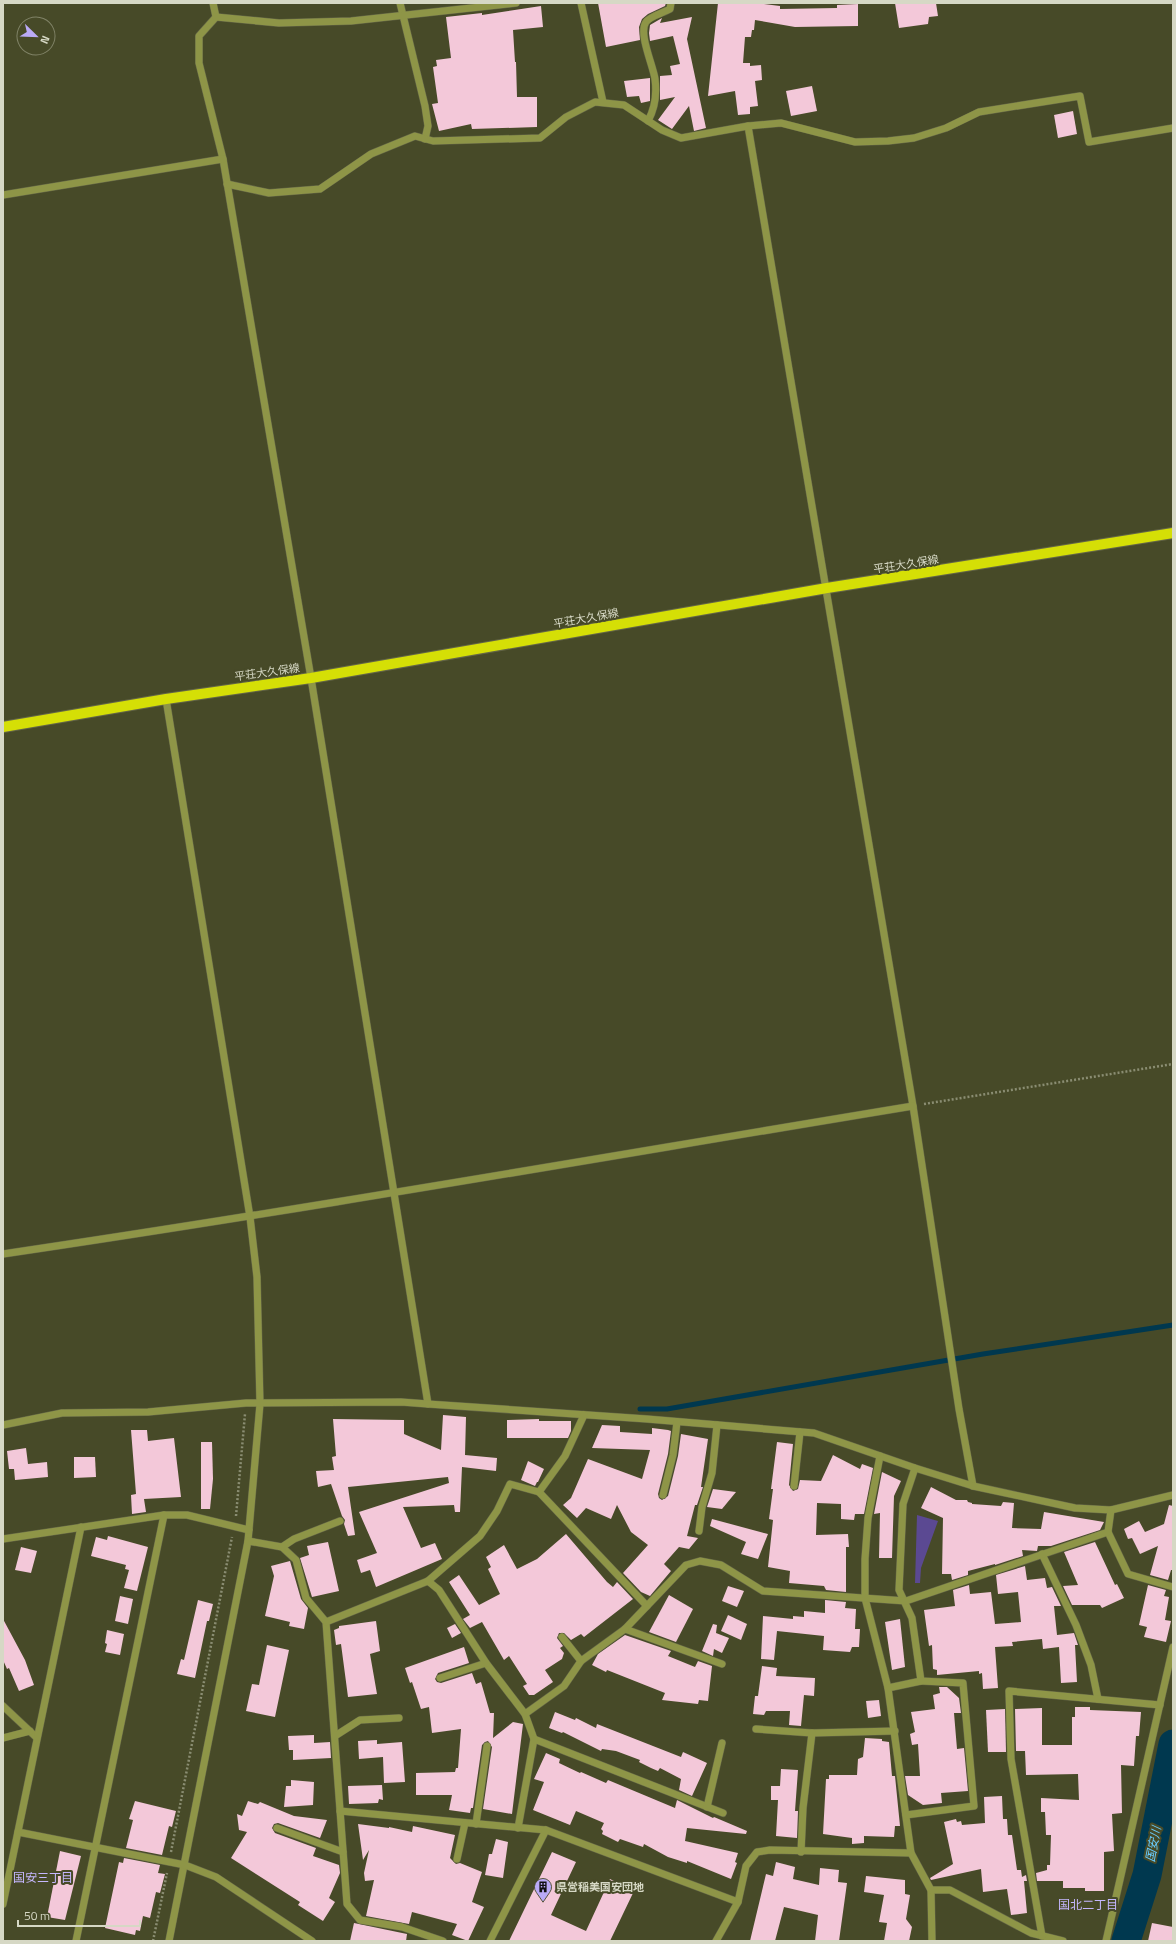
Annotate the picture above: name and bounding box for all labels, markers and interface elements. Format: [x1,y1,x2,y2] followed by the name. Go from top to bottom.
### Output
[16,16,56,56] north arrow
[36,33,54,47] text: N
[872,551,940,577] street label: 平荘大久保線
[552,604,620,632] street label: 平荘大久保線
[233,659,301,685] street label: 平荘大久保線
[1140,1823,1166,1863] water label: 国安川
[13,1868,73,1887] district label: 国安三丁目
[533,1877,553,1902] building icon: 県営稲美国安団地
[556,1879,644,1895] place label: 県営稲美国安団地
[1058,1895,1118,1914] district label: 国北二丁目
[18,1902,140,1928] scale bar
[24,1906,50,1925] text: 50 m

